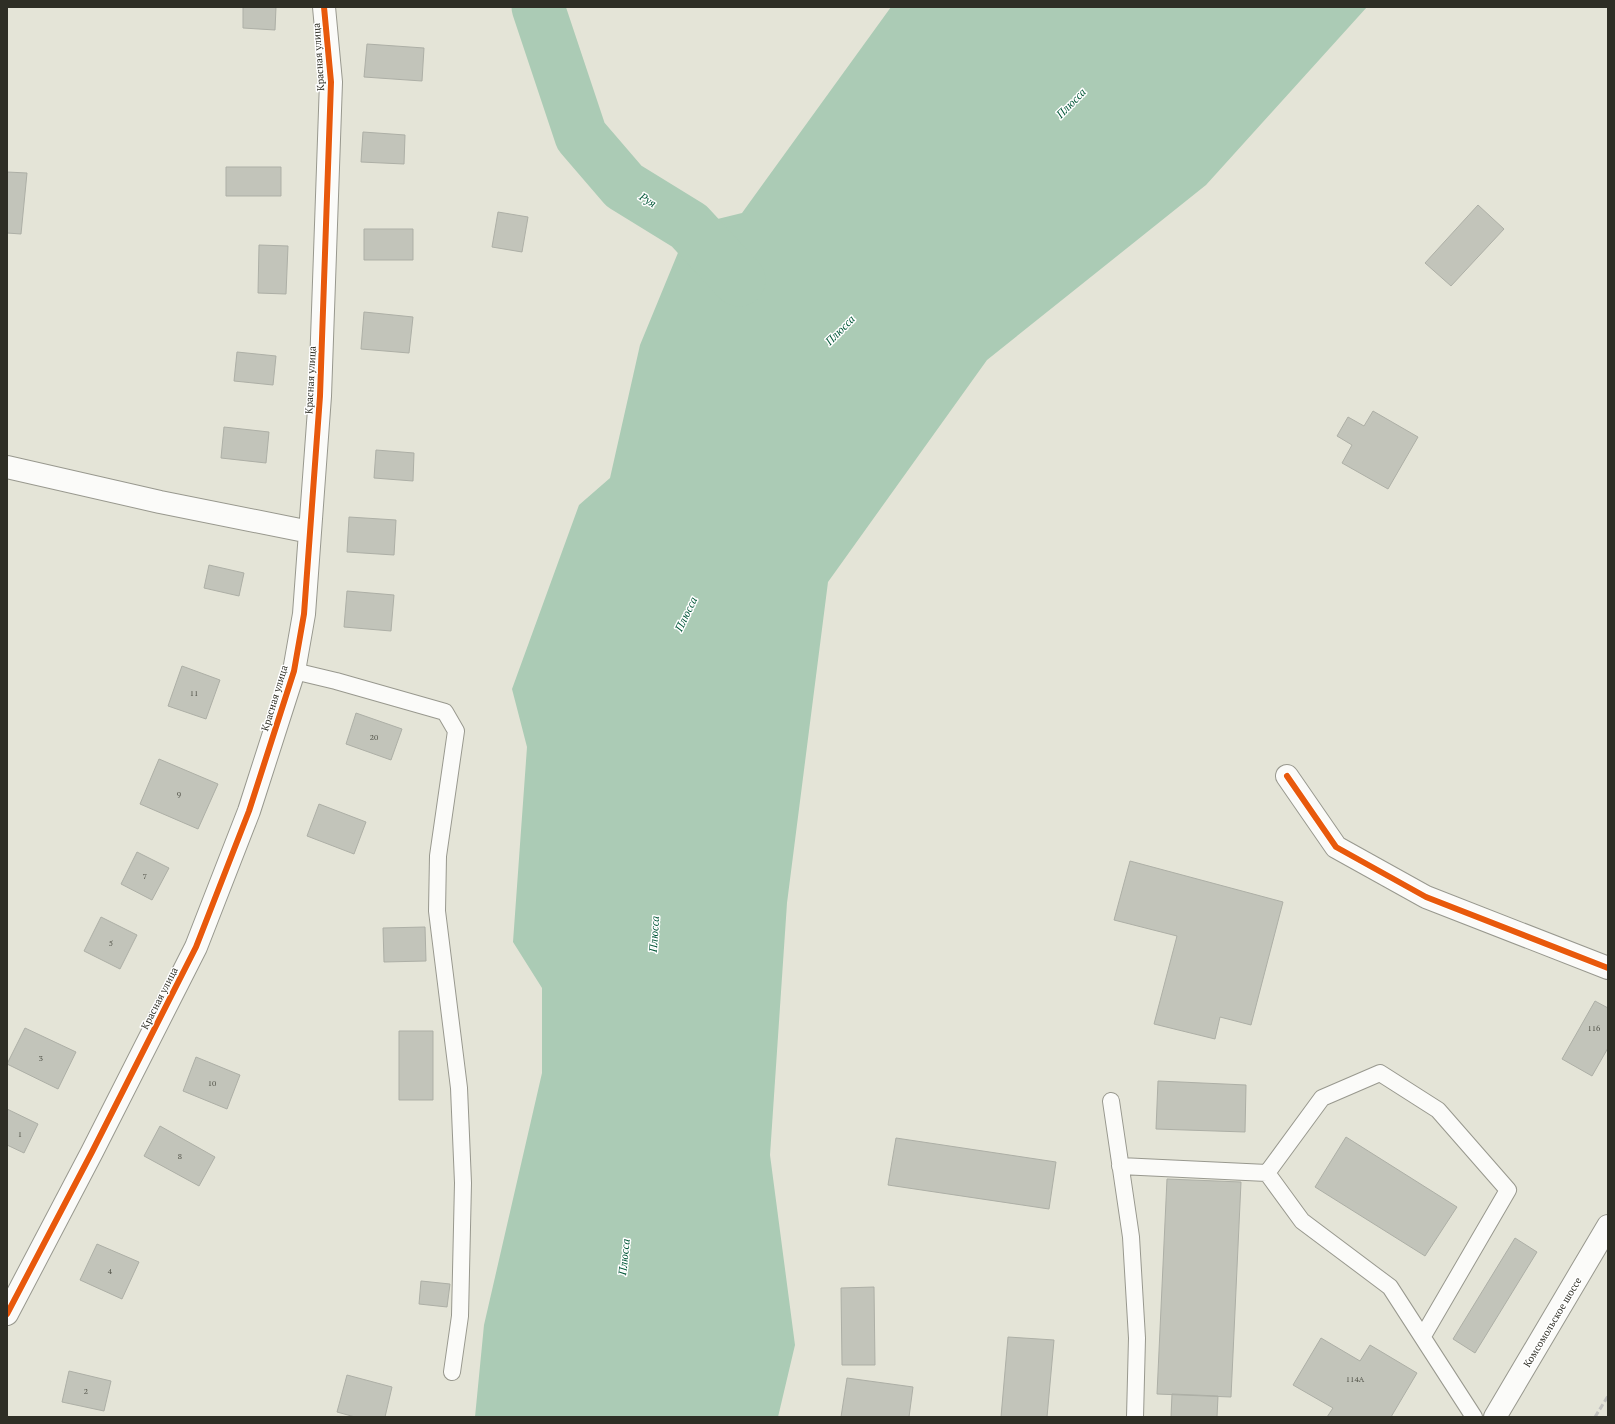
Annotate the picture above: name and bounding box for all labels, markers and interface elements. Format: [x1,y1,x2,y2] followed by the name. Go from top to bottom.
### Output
[310,22,327,91] street label: Красная улица
[1052,85,1089,122] water label: Плюсса
[636,189,659,211] water label: Руя
[821,312,858,349] water label: Плюсса
[302,346,319,414] street label: Красная улица
[671,594,700,634] water label: Плюсса
[258,664,291,733] street label: Красная улица
[190,688,198,698] house number: 11
[370,732,378,742] house number: 20
[177,789,181,799] house number: 9
[143,871,147,881] house number: 7
[646,915,662,954] water label: Плюсса
[109,938,113,948] house number: 5
[138,965,181,1032] street label: Красная улица
[1588,1023,1601,1033] house number: 116
[39,1053,43,1063] house number: 3
[208,1078,216,1088] house number: 10
[18,1129,22,1139] house number: 1
[178,1151,182,1161] house number: 8
[615,1238,633,1277] water label: Плюсса
[108,1266,113,1276] house number: 4
[1520,1275,1584,1370] street label: Комсомольское шоссе
[1346,1374,1365,1384] house number: 114А
[84,1386,88,1396] house number: 2

